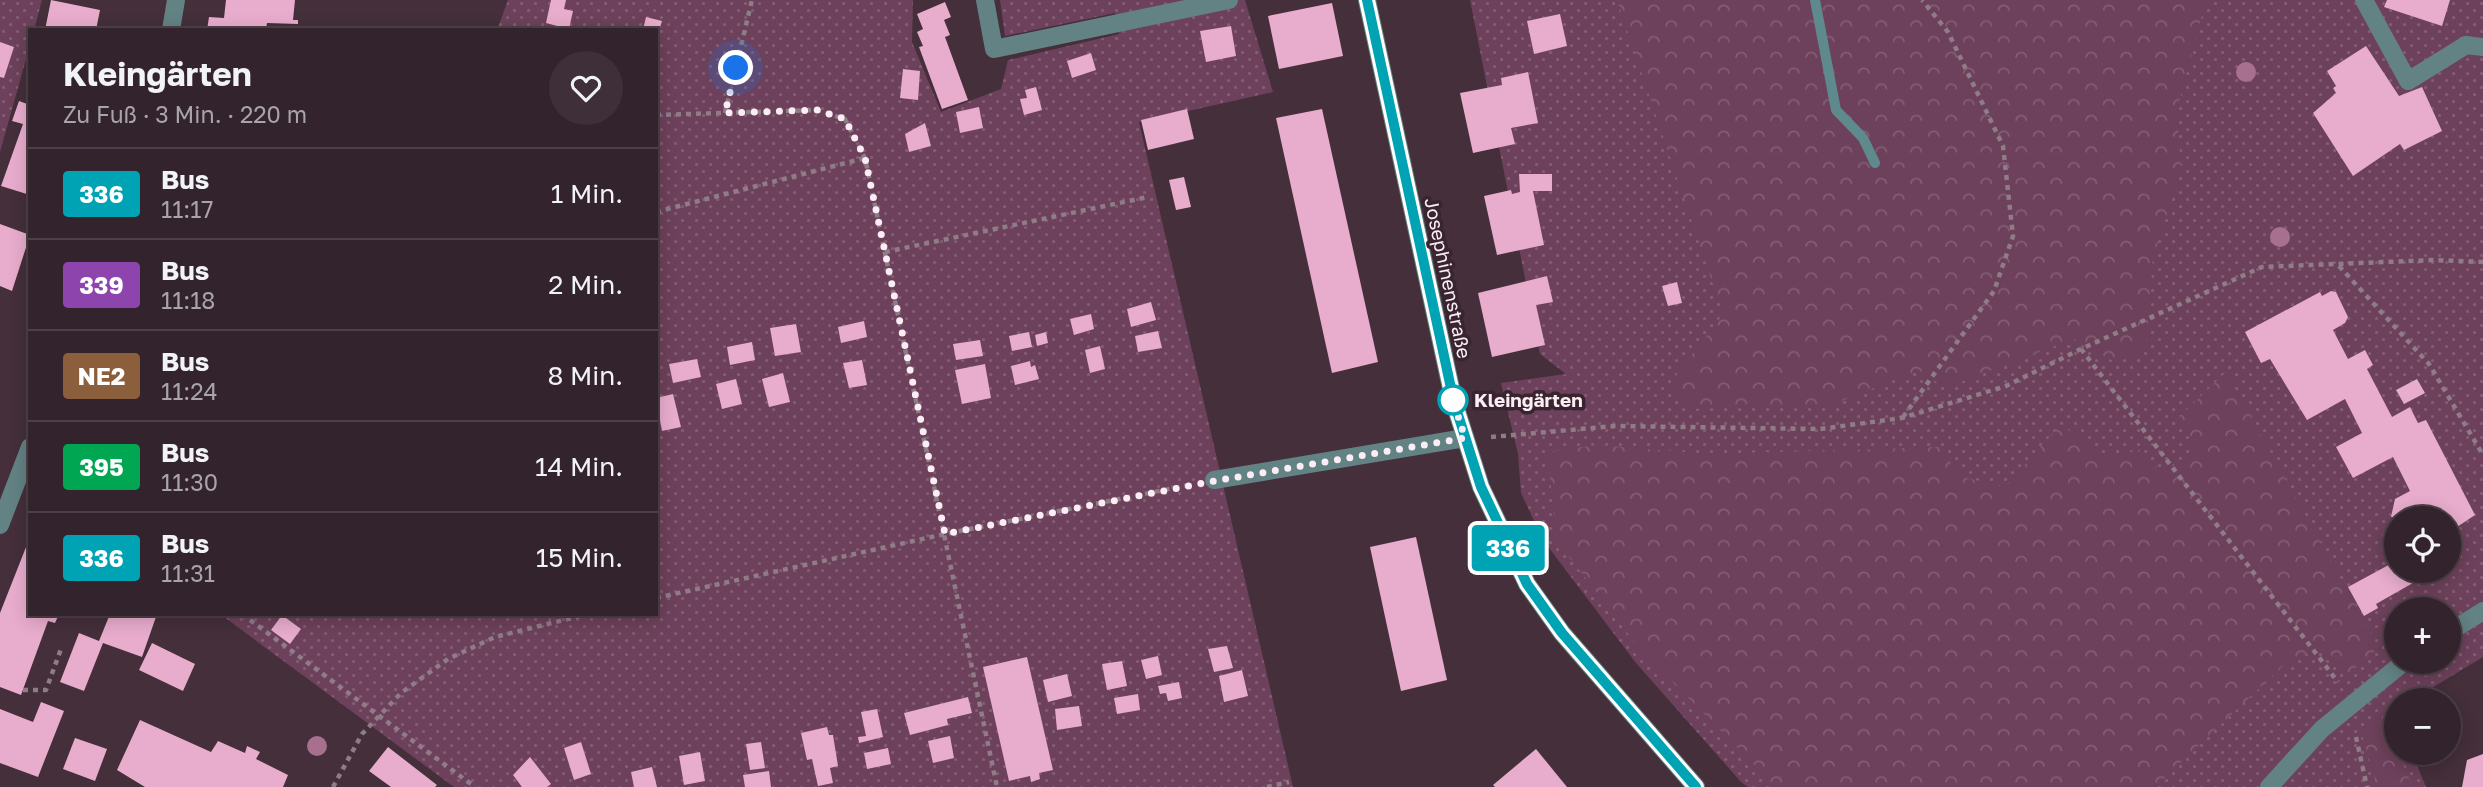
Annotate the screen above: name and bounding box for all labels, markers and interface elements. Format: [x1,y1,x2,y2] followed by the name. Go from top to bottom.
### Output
[718,50,753,85] your location
[549,51,623,125] button: heart
[63,54,252,93] text: Kleingärten
[63,100,307,128] text: Zu Fuß · 3 Min. · 220 m
[161,164,209,195] text: Bus
[551,178,623,209] text: 1 Min.
[79,179,124,208] text: 336
[161,195,214,223] text: 11:17
[1420,196,1477,360] street label: Josephinenstraße
[161,255,209,286] text: Bus
[548,269,623,300] text: 2 Min.
[79,270,124,299] text: 339
[161,286,215,314] text: 11:18
[161,346,209,377] text: Bus
[548,360,623,391] text: 8 Min.
[78,361,125,390] text: NE2
[161,377,218,405] text: 11:24
[1438,385,1468,415] marker: Kleingärten
[1474,388,1583,411] place label: Kleingärten
[161,437,209,468] text: Bus
[535,451,623,482] text: 14 Min.
[79,452,124,481] text: 395
[161,468,218,496] text: 11:30
[2384,506,2461,765] map controls
[2384,506,2461,583] button: locate
[1468,525,1548,571] line badge: 336
[161,528,209,559] text: Bus
[1486,533,1530,562] text: 336
[536,542,623,573] text: 15 Min.
[79,543,124,572] text: 336
[161,559,215,587] text: 11:31
[2384,597,2461,674] button: +
[2384,688,2461,765] button: −

